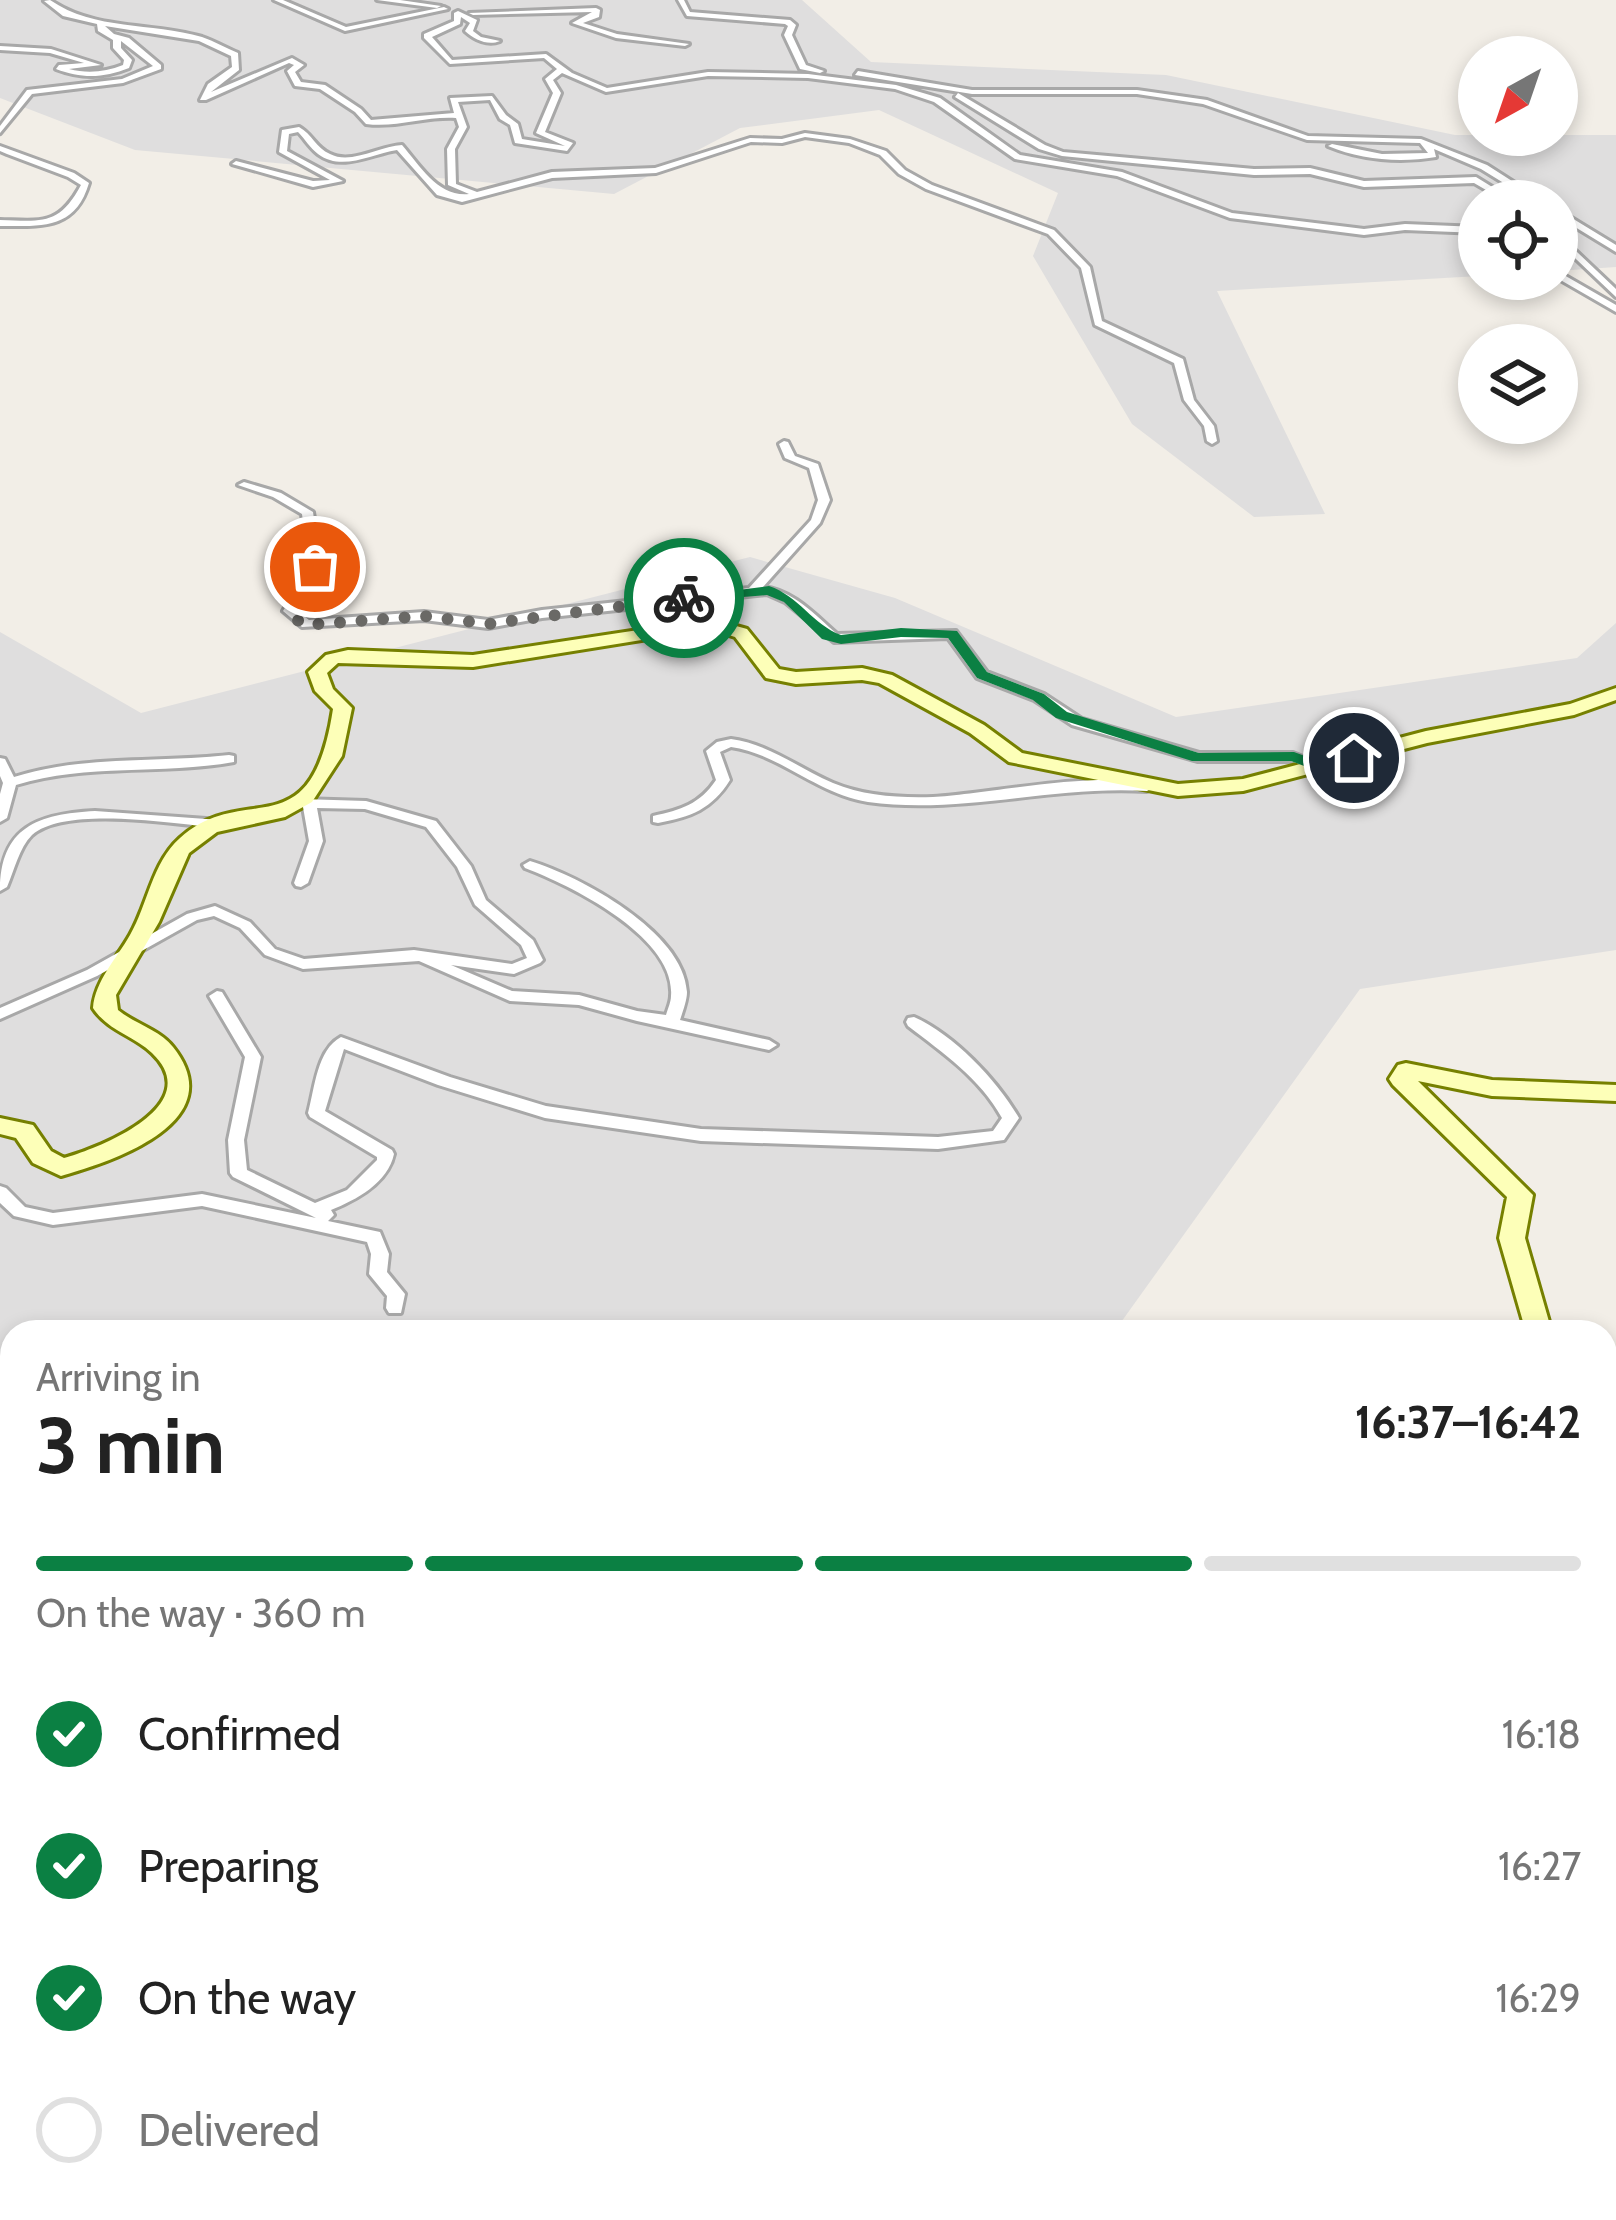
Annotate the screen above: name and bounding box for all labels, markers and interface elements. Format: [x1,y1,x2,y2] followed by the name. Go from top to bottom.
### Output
[1458,36,1578,156] north arrow
[1458,36,1578,444] map controls
[1458,180,1578,300] button: locate
[1458,324,1578,444] button: layers
[264,516,366,618] pin
[282,534,348,600] icon: bag
[624,538,744,658] courier
[651,565,717,631] icon: bike
[1303,707,1405,809] pin
[1321,725,1387,791] icon: home
[36,1353,200,1401] text: Arriving in
[1355,1395,1581,1449] text: 16:37–16:42
[36,1398,225,1493] text: 3 min
[36,1589,365,1637] text: On the way · 360 m
[36,1701,102,1767] icon: check
[138,1707,341,1761] text: Confirmed
[1502,1710,1581,1758] text: 16:18
[36,1833,102,1899] icon: check
[138,1839,318,1893] text: Preparing
[1498,1842,1581,1890] text: 16:27
[36,1965,102,2031] icon: check
[138,1971,356,2025] text: On the way
[1495,1974,1581,2022] text: 16:29
[138,2103,320,2157] text: Delivered

